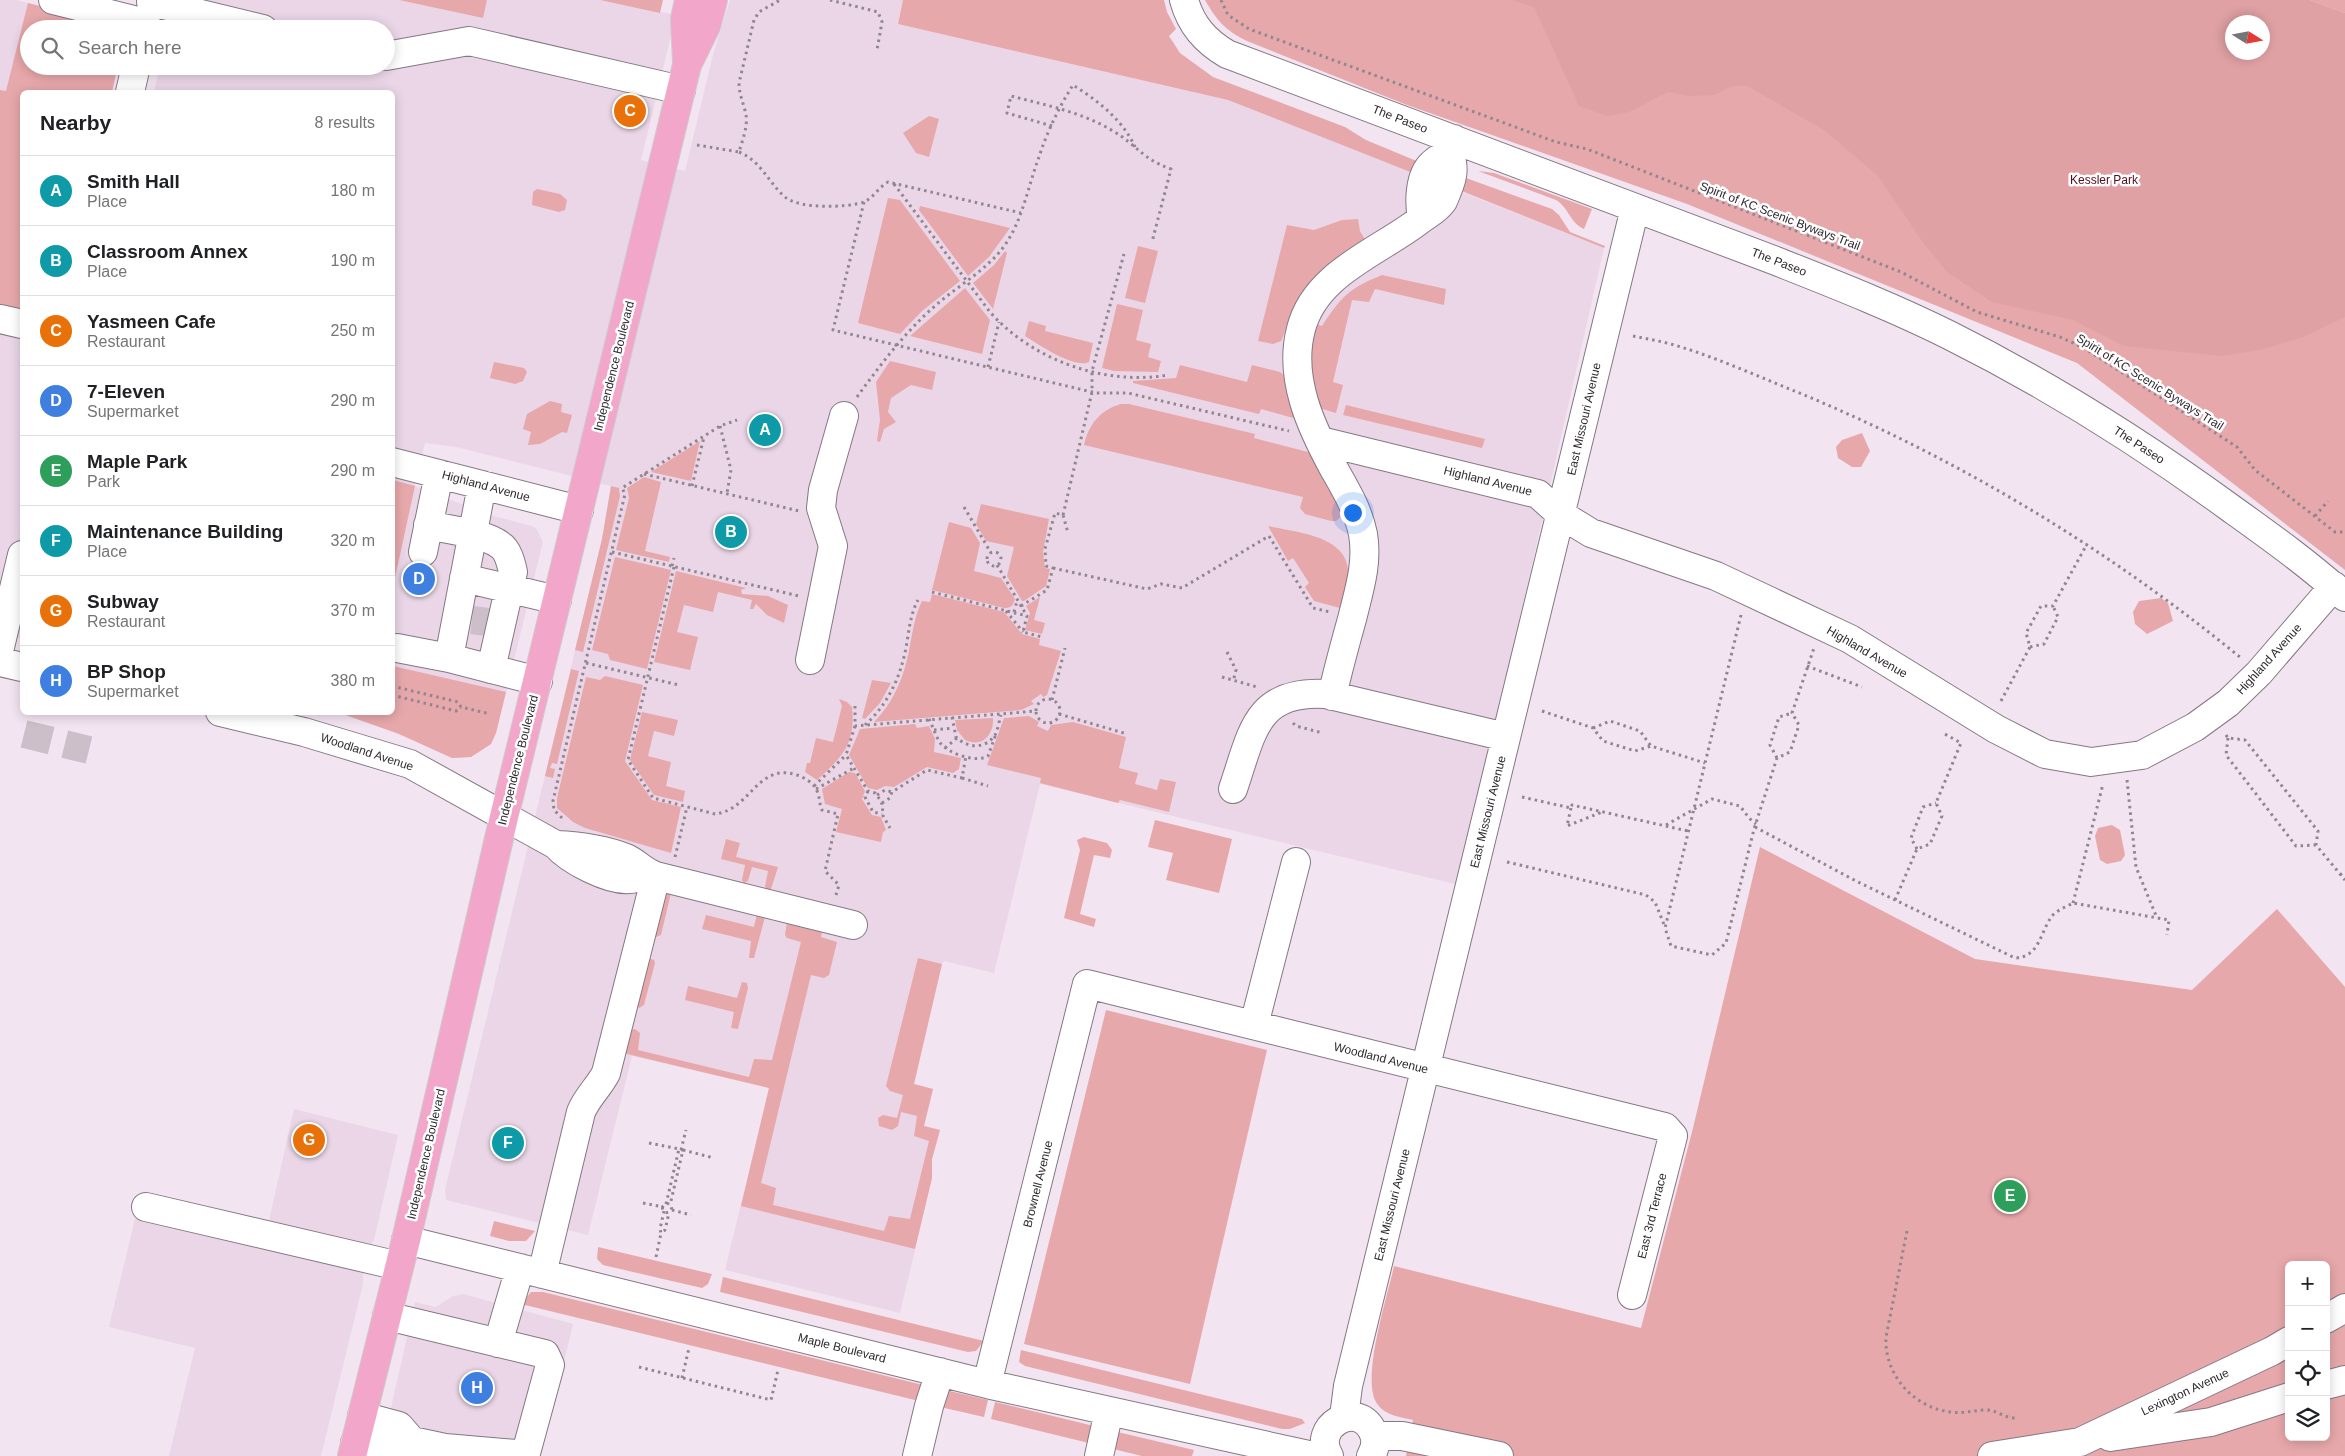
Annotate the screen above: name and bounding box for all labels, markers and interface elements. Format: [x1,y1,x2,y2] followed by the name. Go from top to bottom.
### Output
[2225,15,2270,60] north arrow
[20,20,395,75] search box
[38,34,66,62] icon: search
[78,37,182,58] text: Search here
[614,92,646,130] pin: C
[1370,102,1430,136] street label: The Paseo
[40,111,111,134] text: Nearby
[315,114,375,131] text: 8 results
[87,171,180,192] text: Smith Hall
[2070,173,2139,187] park label: Kessler Park
[1698,179,1862,253] street label: Spirit of KC Scenic Byways Trail
[50,182,62,199] text: A
[331,182,375,199] text: 180 m
[87,193,127,210] text: Place
[87,241,248,262] text: Classroom Annex
[1749,245,1809,279] street label: The Paseo
[50,252,62,269] text: B
[331,252,375,269] text: 190 m
[87,263,127,280] text: Place
[591,300,637,432] street label: Independence Boulevard
[87,311,216,332] text: Yasmeen Cafe
[50,322,62,339] text: C
[331,322,375,339] text: 250 m
[2074,331,2226,433] street label: Spirit of KC Scenic Byways Trail
[87,333,165,350] text: Restaurant
[1564,361,1604,477] street label: East Missouri Avenue
[87,381,165,402] text: 7-Eleven
[50,392,62,409] text: D
[331,392,375,409] text: 290 m
[87,403,179,420] text: Supermarket
[749,411,781,449] pin: A
[2111,423,2167,467] street label: The Paseo
[87,451,187,472] text: Maple Park
[51,462,61,479] text: E
[331,462,375,479] text: 290 m
[1442,463,1534,499] street label: Highland Avenue
[440,468,532,505] street label: Highland Avenue
[87,473,120,490] text: Park
[1340,500,1366,526] your location
[715,513,747,551] pin: B
[87,521,283,542] text: Maintenance Building
[51,532,61,549] text: F
[331,532,375,549] text: 320 m
[87,543,127,560] text: Place
[403,560,435,598] pin: D
[87,591,159,612] text: Subway
[50,602,62,619] text: G
[331,602,375,619] text: 370 m
[87,613,165,630] text: Restaurant
[2234,620,2305,697] street label: Highland Avenue
[1824,623,1910,681] street label: Highland Avenue
[87,661,166,682] text: BP Shop
[50,672,62,689] text: H
[331,672,375,689] text: 380 m
[87,683,179,700] text: Supermarket
[495,694,541,826] street label: Independence Boulevard
[319,730,416,774] street label: Woodland Avenue
[1467,754,1509,870] street label: East Missouri Avenue
[1332,1039,1430,1077] street label: Woodland Avenue
[404,1087,448,1221] street label: Independence Boulevard
[293,1121,325,1159] pin: G
[492,1124,524,1162] pin: F
[1020,1139,1056,1229] street label: Brownell Avenue
[1371,1147,1413,1263] street label: East Missouri Avenue
[1635,1171,1669,1260] street label: East 3rd Terrace
[1994,1177,2026,1215] pin: E
[2285,1261,2330,1441] map controls
[2285,1261,2330,1306] button: +
[2285,1306,2330,1351] button: −
[797,1330,887,1366] street label: Maple Boulevard
[2285,1351,2330,1396] button: locate
[2139,1365,2231,1418] street label: Lexington Avenue
[461,1369,493,1407] pin: H
[2285,1396,2330,1441] button: layers

